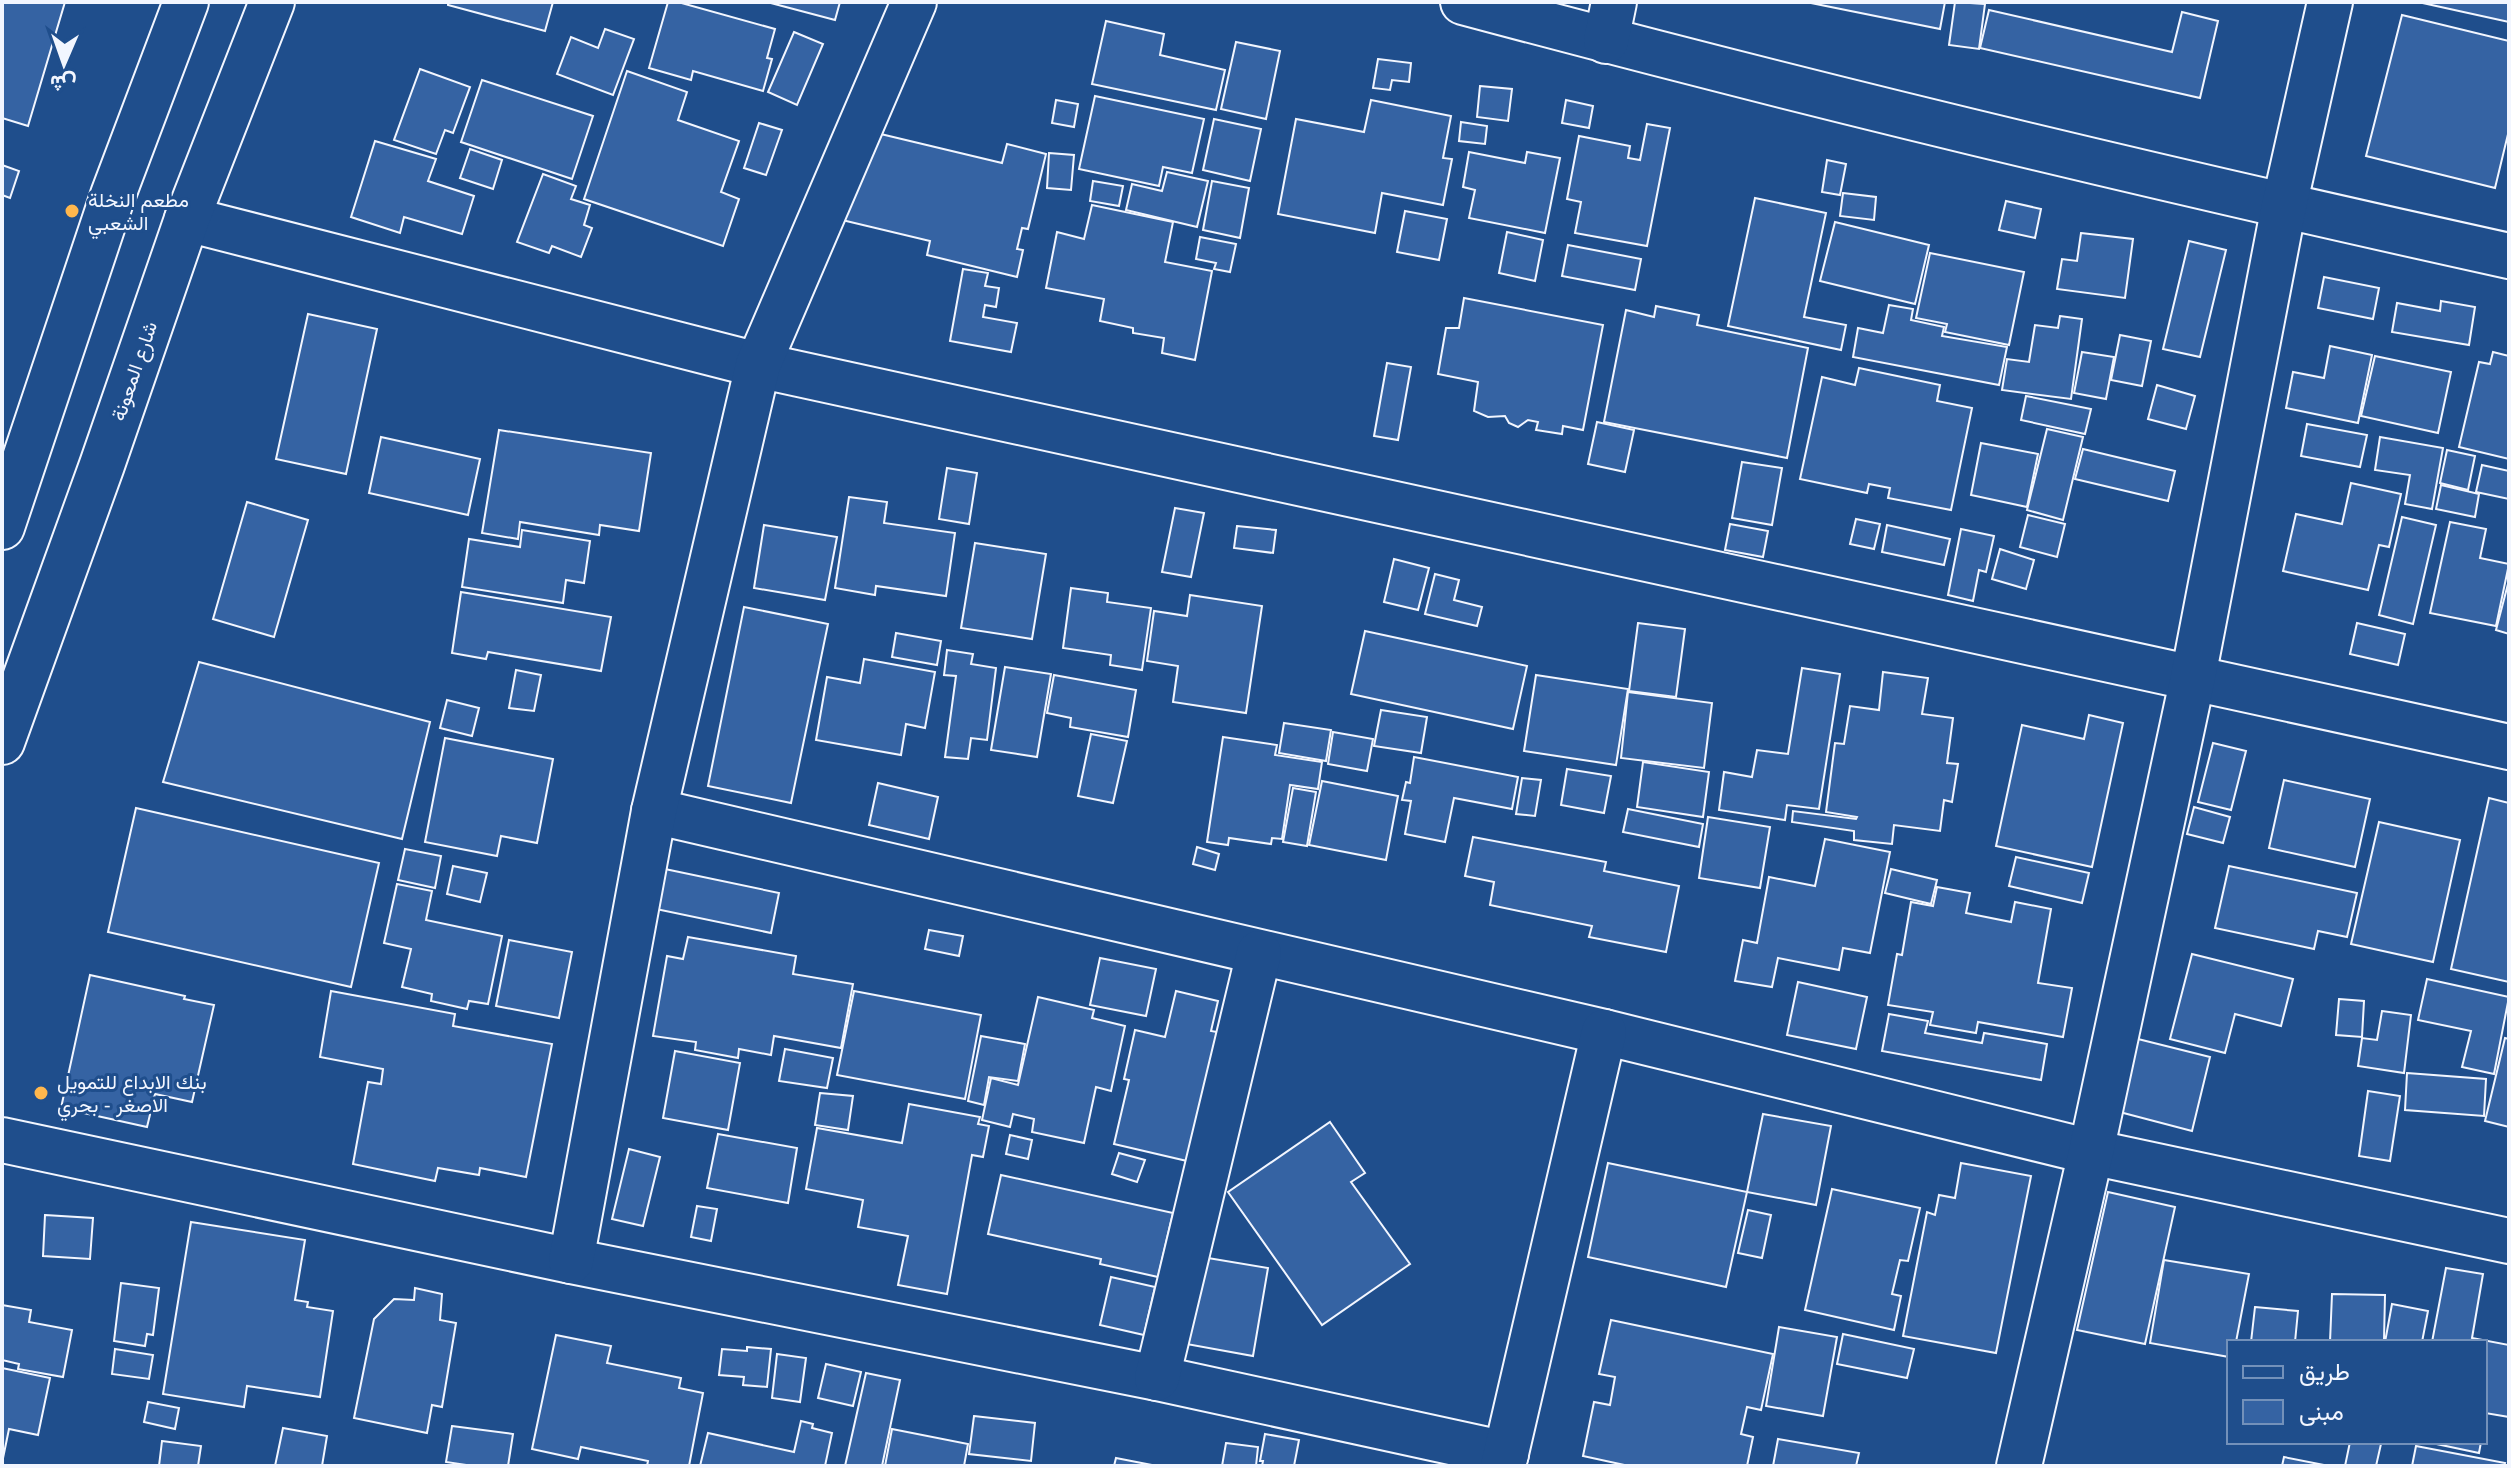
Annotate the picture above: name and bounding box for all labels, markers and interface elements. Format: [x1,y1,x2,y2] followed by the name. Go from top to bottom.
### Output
[24,24,104,104] north arrow
[50,70,77,98] text: ش
[88,187,189,240] place label: مطعم النخلة الشعبي
[63,202,81,220] marker: مطعم النخلة الشعبي
[105,318,164,425] street label: شارع المعونة
[57,1069,207,1122] place label: بنك الابداع للتمويل الاصغر - بحري
[32,1084,50,1102] marker: بنك الابداع للتمويل الاصغر - بحري
[2227,1340,2487,1444] legend
[2299,1356,2350,1387] text: طريق
[2299,1396,2344,1426] text: مبنى

